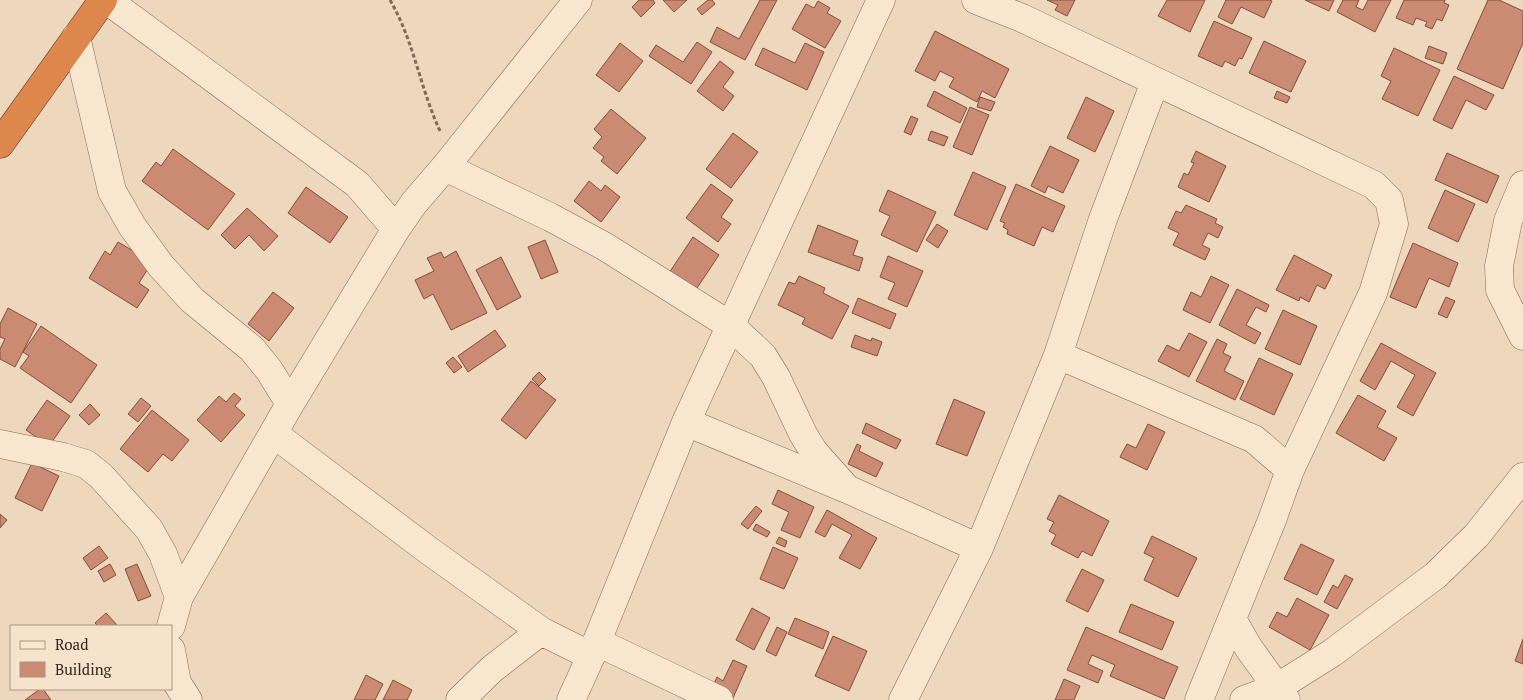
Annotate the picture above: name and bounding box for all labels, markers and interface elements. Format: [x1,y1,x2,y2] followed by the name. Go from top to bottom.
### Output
[10,625,172,690] legend
[55,634,88,654] text: Road
[55,659,113,679] text: Building

